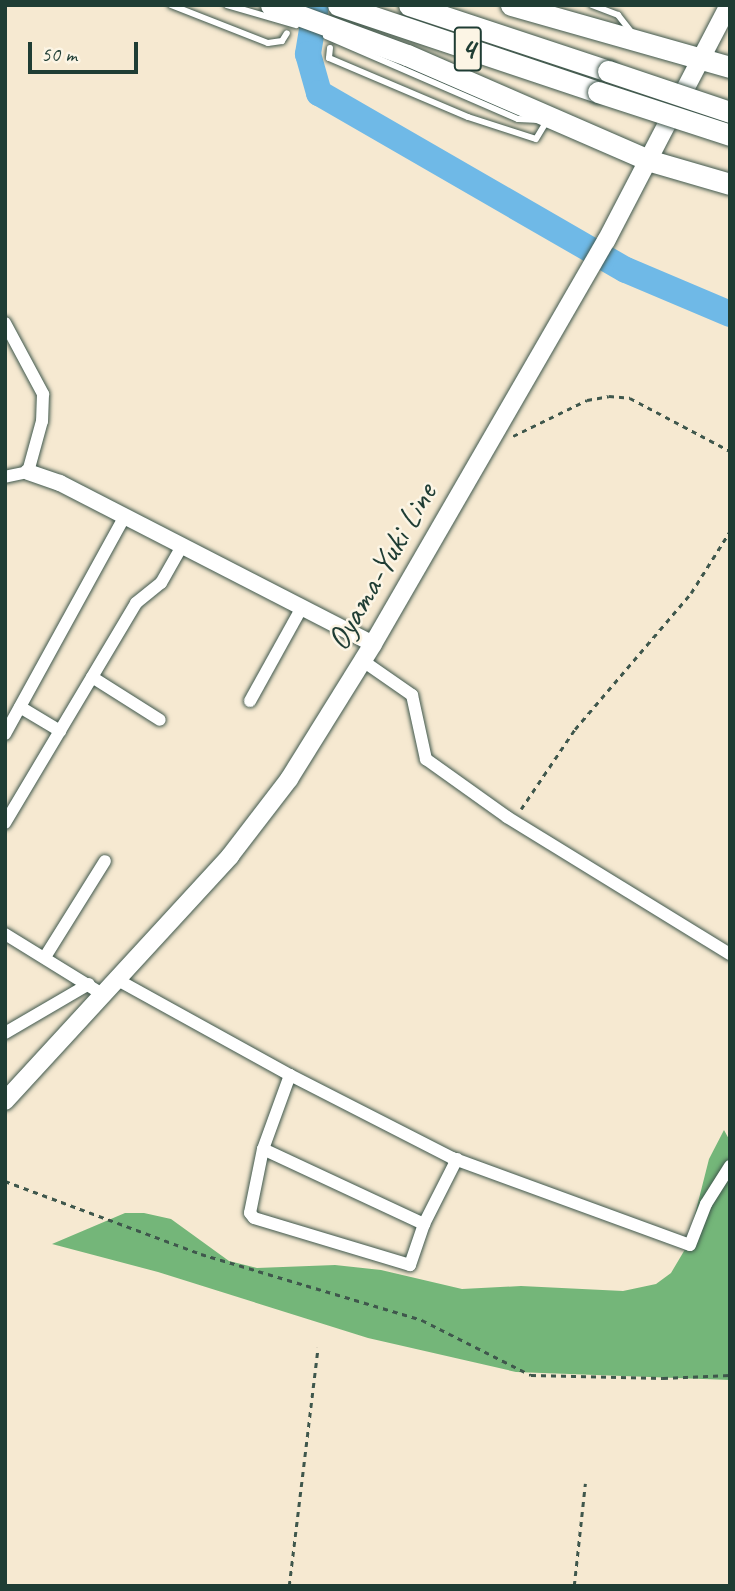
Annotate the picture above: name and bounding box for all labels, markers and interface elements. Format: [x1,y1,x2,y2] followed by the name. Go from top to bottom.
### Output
[452,20,484,78] road number: 4
[32,28,142,72] scale bar
[41,41,77,67] text: 50 m
[318,477,446,657] street label: Oyama-Yuki Line

